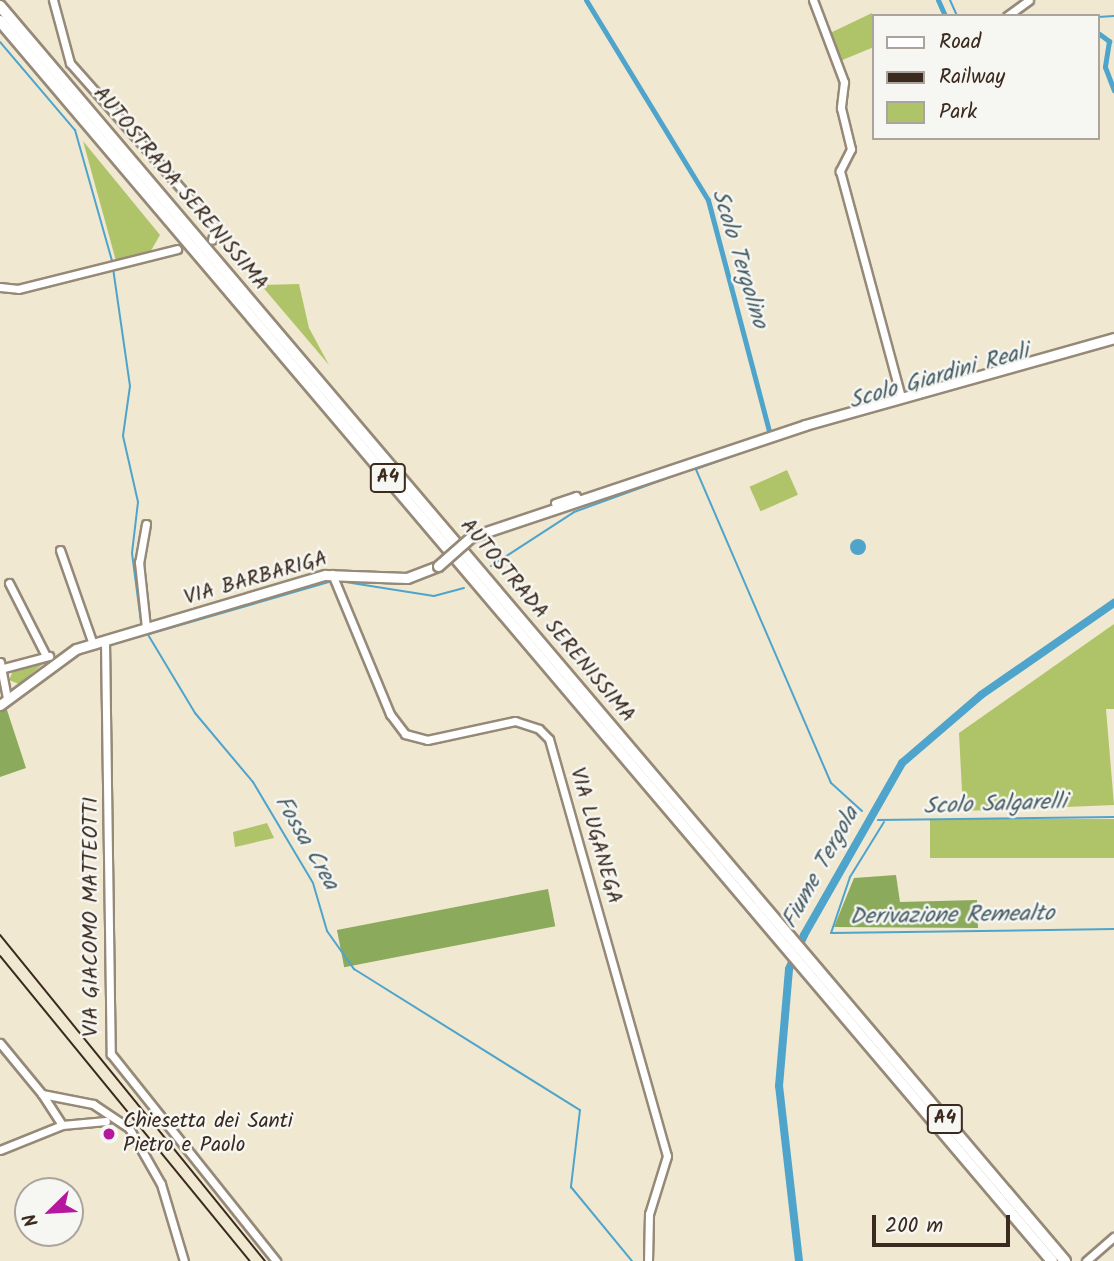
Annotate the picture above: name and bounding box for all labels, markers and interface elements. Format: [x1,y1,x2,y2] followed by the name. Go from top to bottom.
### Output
[872,14,1100,140] legend
[939,26,981,59] text: Road
[939,61,1005,94] text: Railway
[87,82,273,296] street label: AUTOSTRADA SERENISSIMA
[939,96,977,129] text: Park
[705,186,773,332] water label: Scolo Tergolino
[846,338,1032,416] water label: Scolo Giardini Reali
[369,463,407,494] road number: A4
[454,514,640,728] street label: AUTOSTRADA SERENISSIMA
[181,547,331,611] street label: VIA BARBARIGA
[564,765,626,907] street label: VIA LUGANEGA
[923,789,1067,821] water label: Scolo Salgarelli
[268,791,344,895] water label: Fossa Crea
[79,797,105,1037] street label: VIA GIACOMO MATTEOTTI
[776,802,866,934] water label: Fiume Tergola
[849,900,1055,932] water label: Derivazione Remealto
[926,1104,964,1134] road number: A4
[123,1109,293,1159] place label: Chiesetta dei Santi Pietro e Paolo
[101,1126,117,1142] marker: Chiesetta dei Santi Pietro e Paolo
[14,1177,84,1247] north arrow
[876,1202,1014,1246] scale bar
[15,1208,48,1231] text: N
[885,1210,943,1243] text: 200 m

